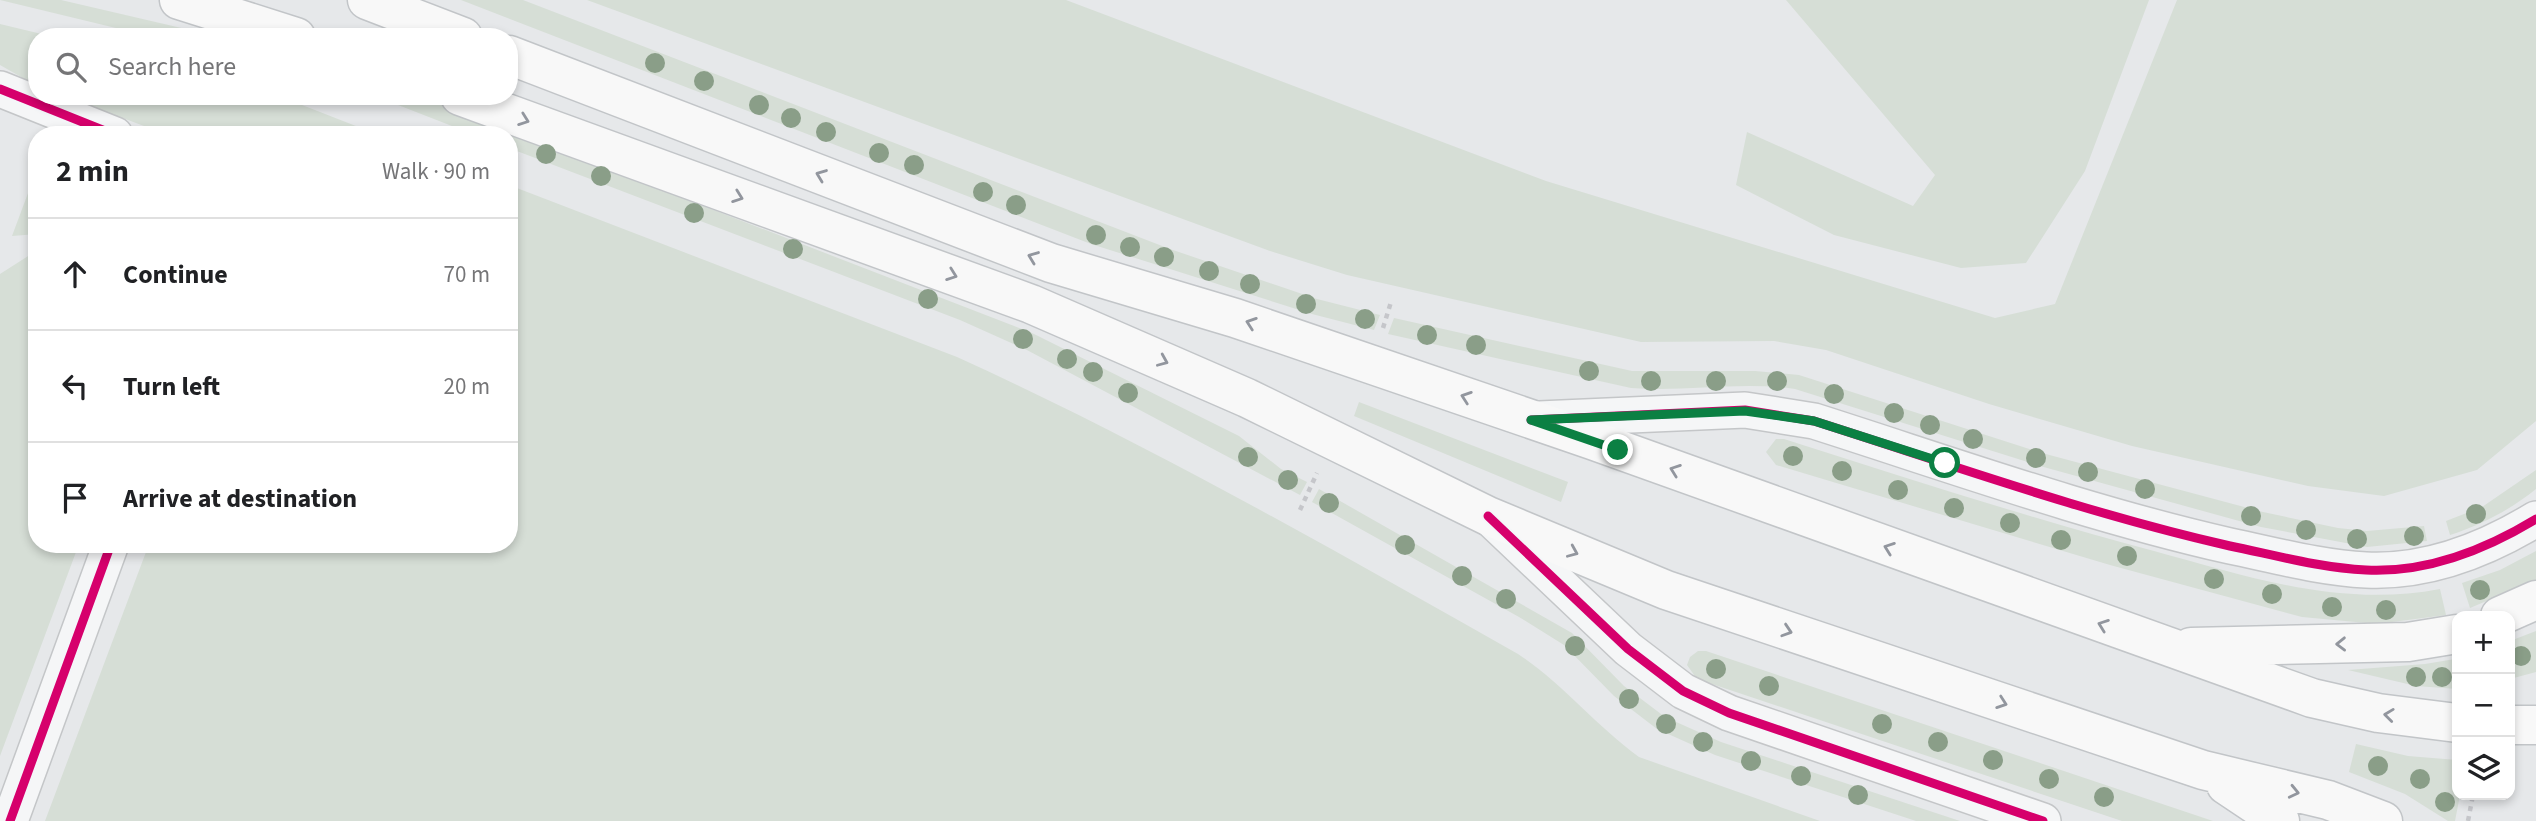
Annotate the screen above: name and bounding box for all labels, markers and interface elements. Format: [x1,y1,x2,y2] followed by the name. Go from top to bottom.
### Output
[28,28,518,105] search box
[52,48,90,86] icon: search
[108,48,236,85] text: Search here
[518,111,530,125] one-way arrow
[56,150,129,193] text: 2 min
[382,155,490,188] text: Walk · 90 m
[816,169,828,183] one-way arrow
[732,189,744,203] one-way arrow
[1028,251,1040,265] one-way arrow
[56,255,94,293] icon: ahead
[123,256,228,293] text: Continue
[443,258,490,291] text: 70 m
[945,267,957,281] one-way arrow
[1245,317,1258,331] one-way arrow
[1155,353,1168,367] one-way arrow
[56,367,94,405] icon: left
[123,368,220,405] text: Turn left
[443,370,490,403] text: 20 m
[1460,391,1473,405] one-way arrow
[1602,434,1633,465] route end
[1929,447,1960,478] route start
[1669,464,1681,478] one-way arrow
[56,479,94,517] icon: arrive
[123,480,357,517] text: Arrive at destination
[1883,542,1895,556] one-way arrow
[1567,543,1579,557] one-way arrow
[2452,611,2515,800] map controls
[2452,611,2515,674] button: +
[2097,619,2109,633] one-way arrow
[1780,622,1792,637] one-way arrow
[2335,636,2346,651] one-way arrow
[2452,674,2515,737] button: −
[1996,695,2008,709] one-way arrow
[2384,707,2395,722] one-way arrow
[2452,737,2515,800] button: layers
[2288,783,2300,798] one-way arrow

